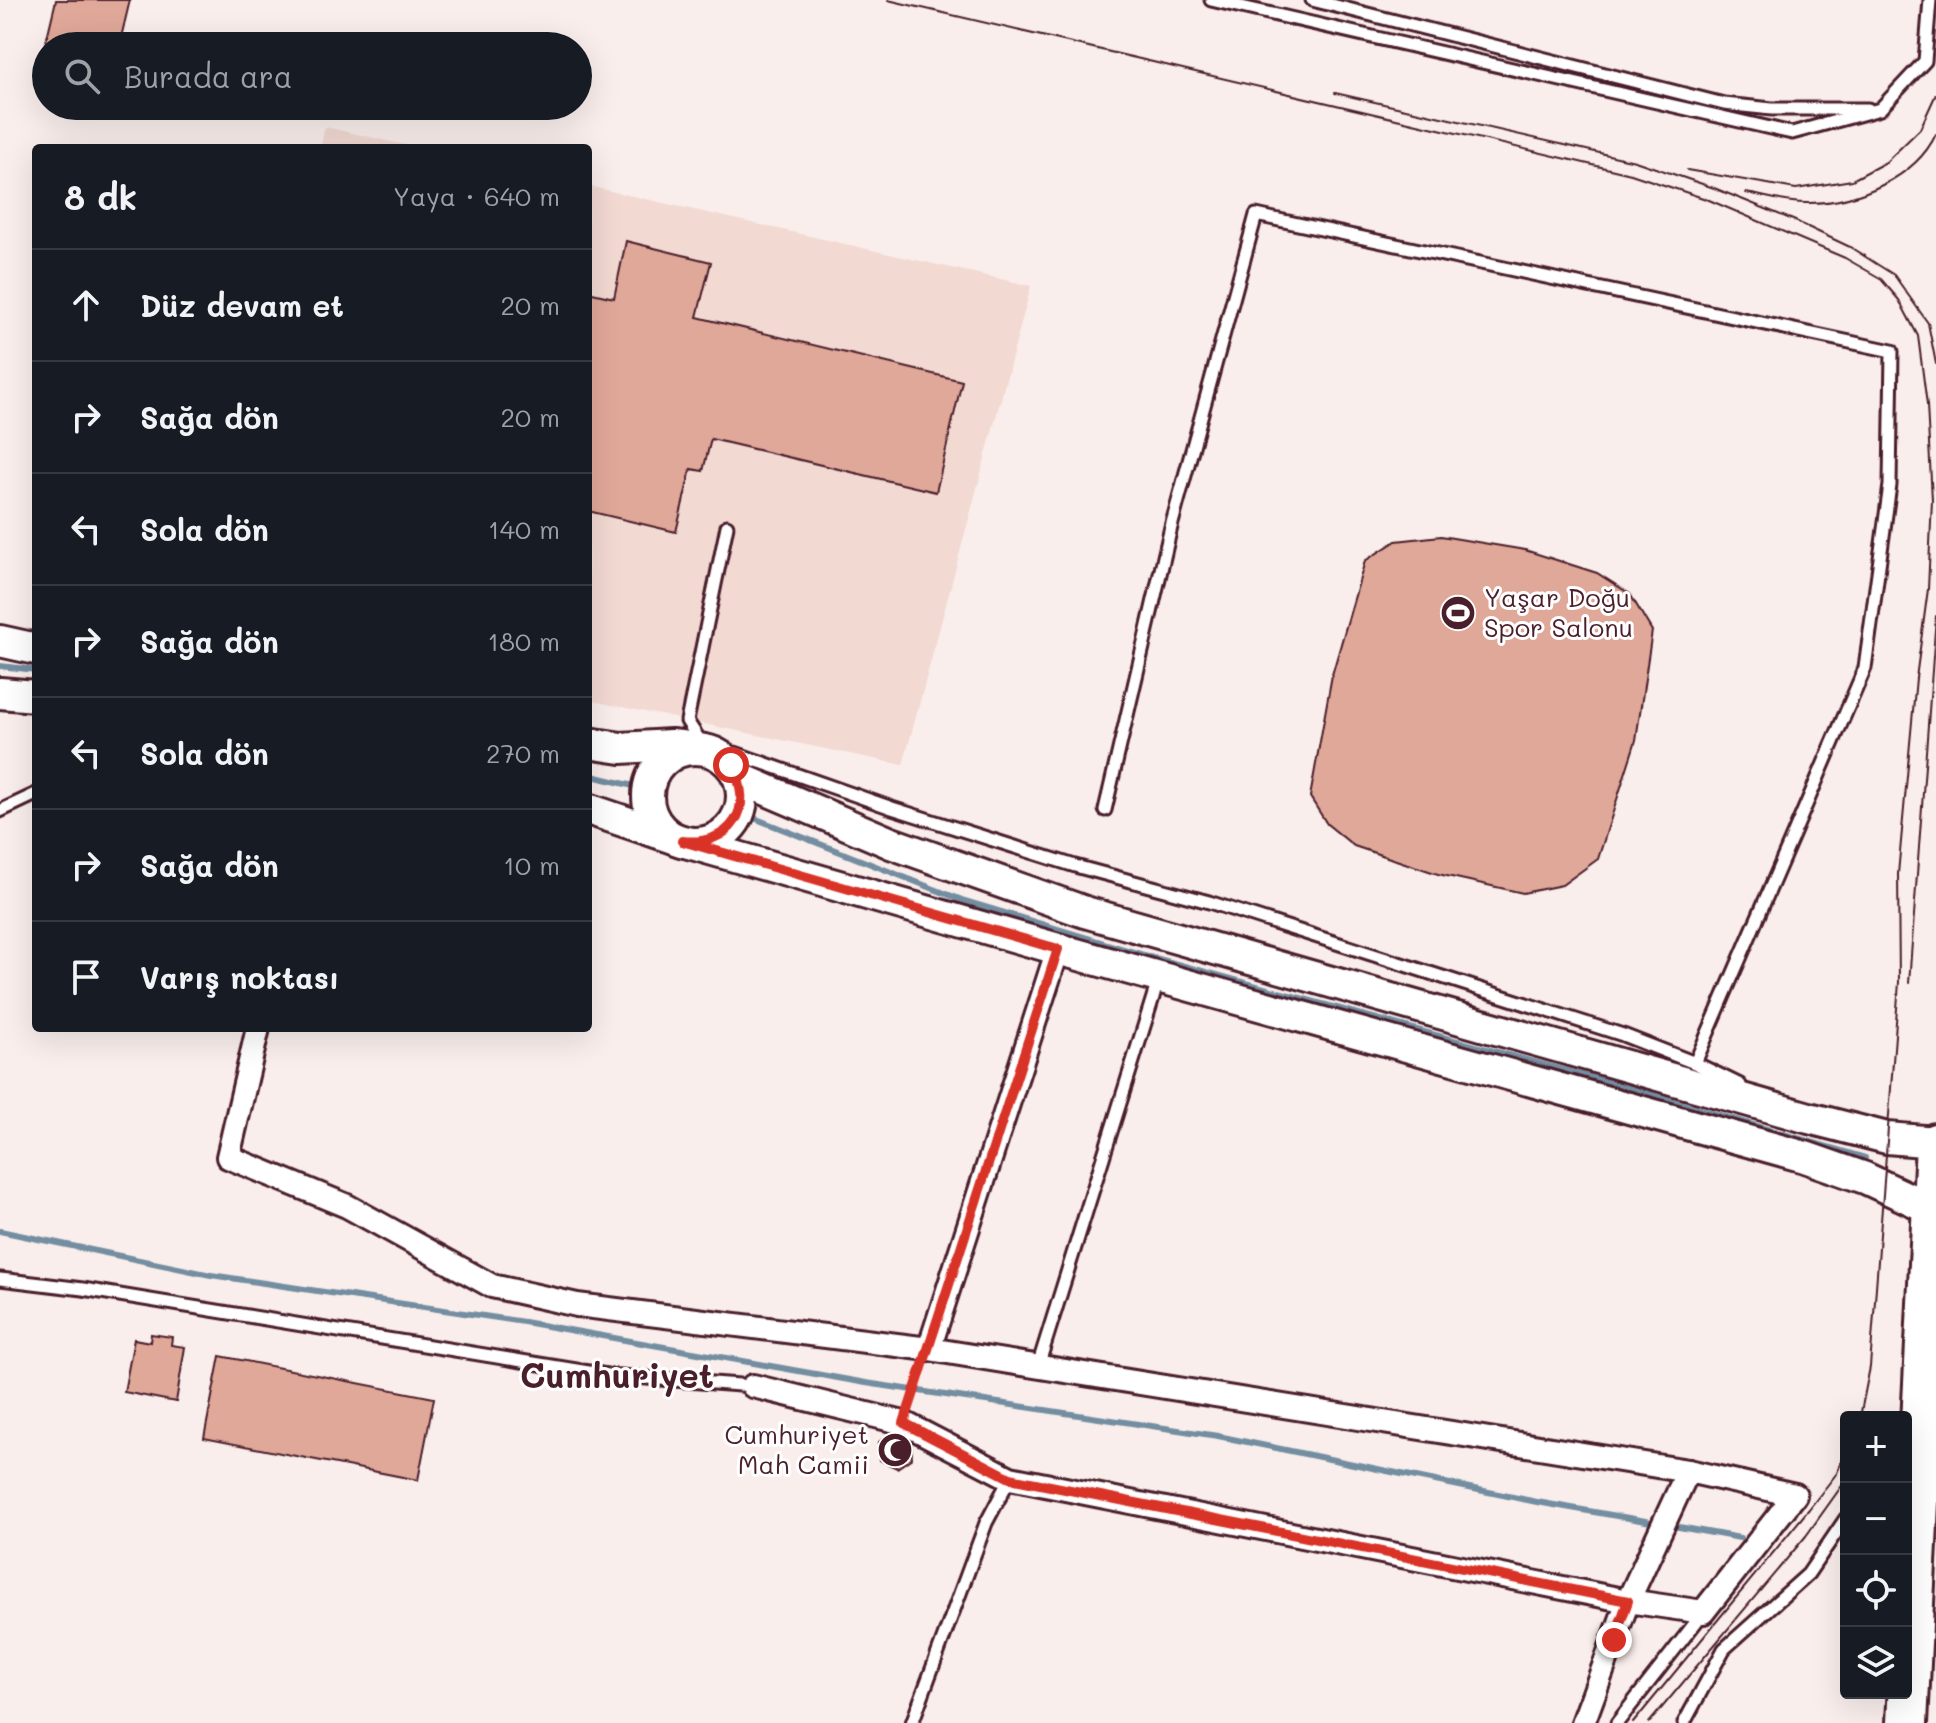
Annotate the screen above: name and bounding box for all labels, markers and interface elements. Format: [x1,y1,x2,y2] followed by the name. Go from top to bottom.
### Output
[32,32,592,120] search box
[60,54,104,98] icon: search
[124,56,293,96] text: Burada ara
[64,174,137,219] text: 8 dk
[393,179,560,213] text: Yaya · 640 m
[64,283,108,327] icon: ahead
[140,285,344,325] text: Düz devam et
[500,288,560,322] text: 20 m
[64,395,108,439] icon: right
[140,397,279,437] text: Sağa dön
[500,400,560,434] text: 20 m
[64,507,108,551] icon: left
[140,509,269,549] text: Sola dön
[488,512,560,546] text: 140 m
[1484,580,1633,644] place label: Yaşar Doğu Spor Salonu
[1439,594,1477,632] sports icon: Yaşar Doğu Spor Salonu
[64,619,108,663] icon: right
[140,621,279,661] text: Sağa dön
[488,624,560,658] text: 180 m
[64,731,108,775] icon: left
[140,733,269,773] text: Sola dön
[486,736,560,770] text: 270 m
[713,747,749,783] route start
[64,843,108,887] icon: right
[140,845,279,885] text: Sağa dön
[503,848,560,882] text: 10 m
[64,955,108,999] icon: arrive
[140,957,339,997] text: Varış noktası
[520,1352,714,1397] district label: Cumhuriyet
[1840,1411,1912,1699] map controls
[1840,1411,1912,1483] button: +
[724,1417,869,1481] place label: Cumhuriyet Mah Camii
[876,1431,914,1469] mosque icon: Cumhuriyet Mah Camii
[1840,1483,1912,1555] button: −
[1840,1555,1912,1627] button: locate
[1596,1622,1632,1658] route end
[1840,1627,1912,1699] button: layers

